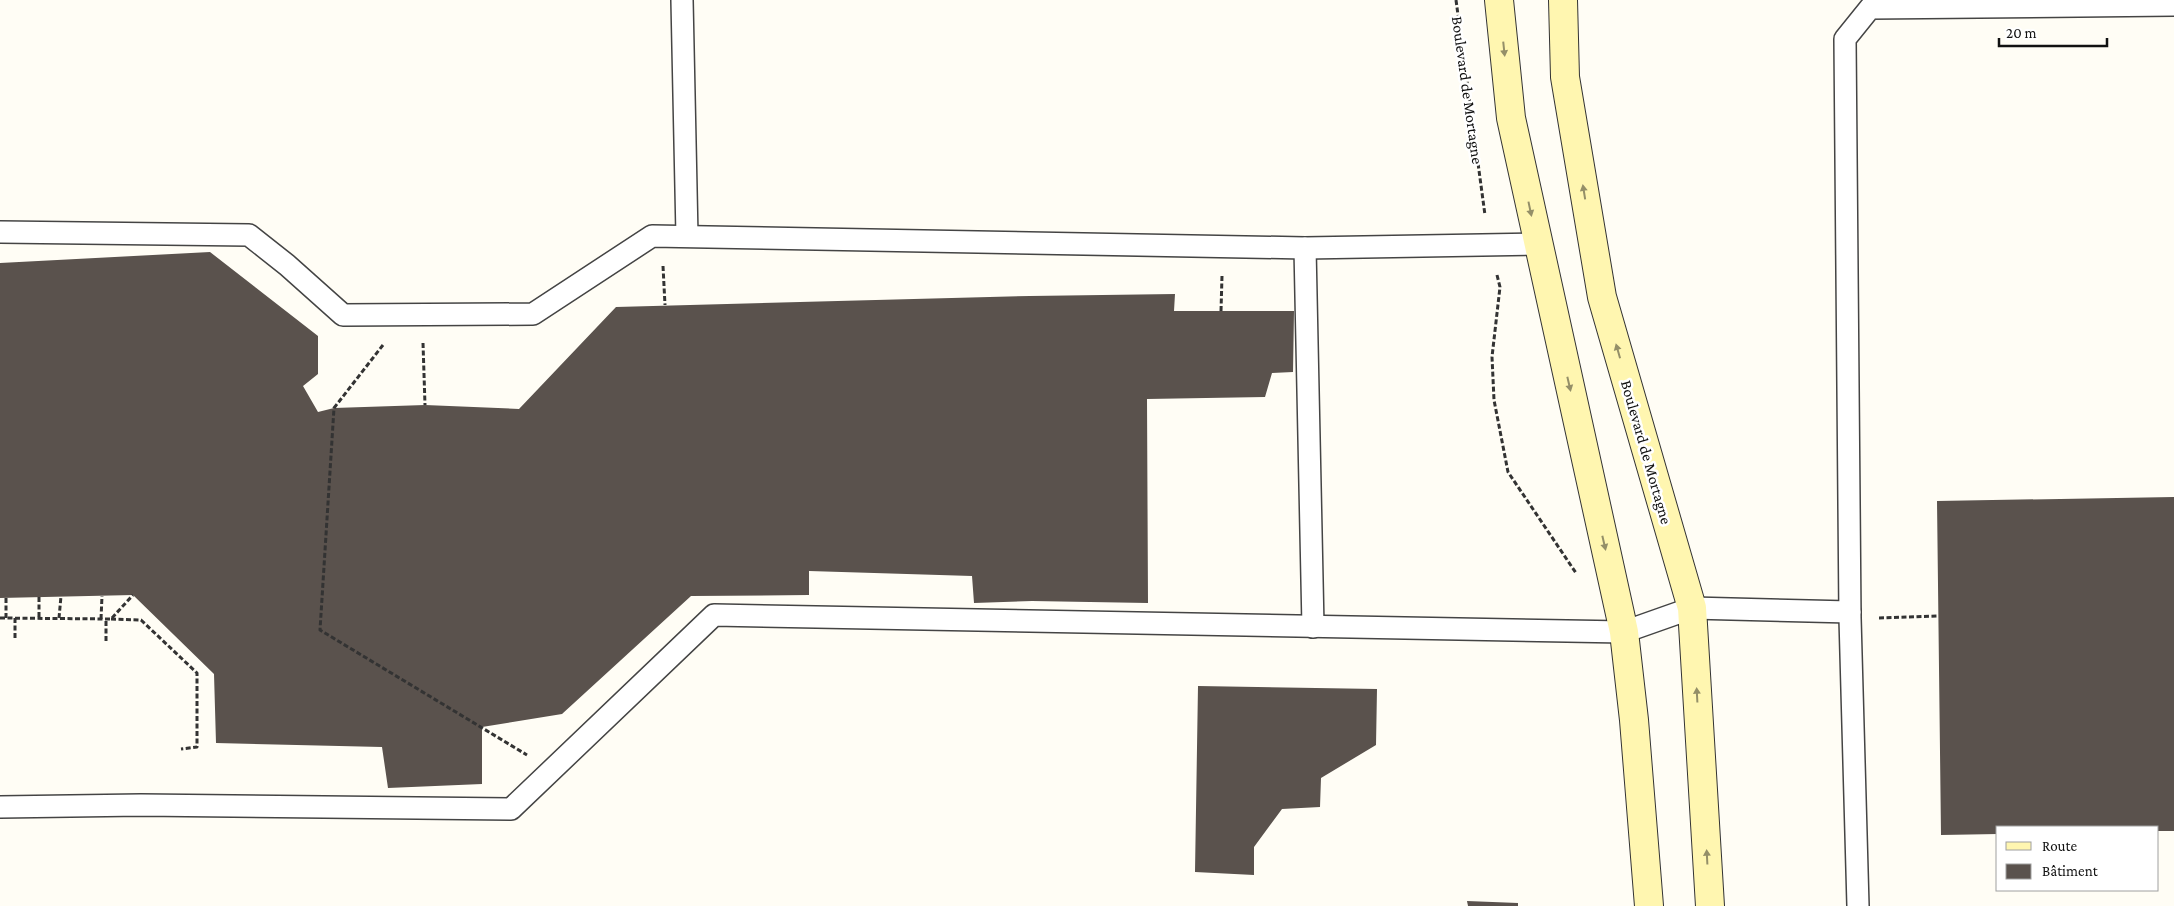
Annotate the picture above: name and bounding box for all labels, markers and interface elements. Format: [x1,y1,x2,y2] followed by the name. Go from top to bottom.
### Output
[1448,15,1486,165] street label: Boulevard de Mortagne
[1999,15,2106,47] scale bar
[2006,25,2037,41] text: 20 m
[1500,41,1508,57] one-way arrow
[1580,184,1588,200] one-way arrow
[1526,201,1534,216] one-way arrow
[1613,343,1621,358] one-way arrow
[1565,377,1573,392] one-way arrow
[1617,378,1675,526] street label: Boulevard de Mortagne
[1600,535,1608,551] one-way arrow
[1693,687,1701,703] one-way arrow
[1996,826,2159,891] legend
[2042,838,2077,854] text: Route
[1703,849,1711,865] one-way arrow
[2042,863,2099,879] text: Bâtiment

